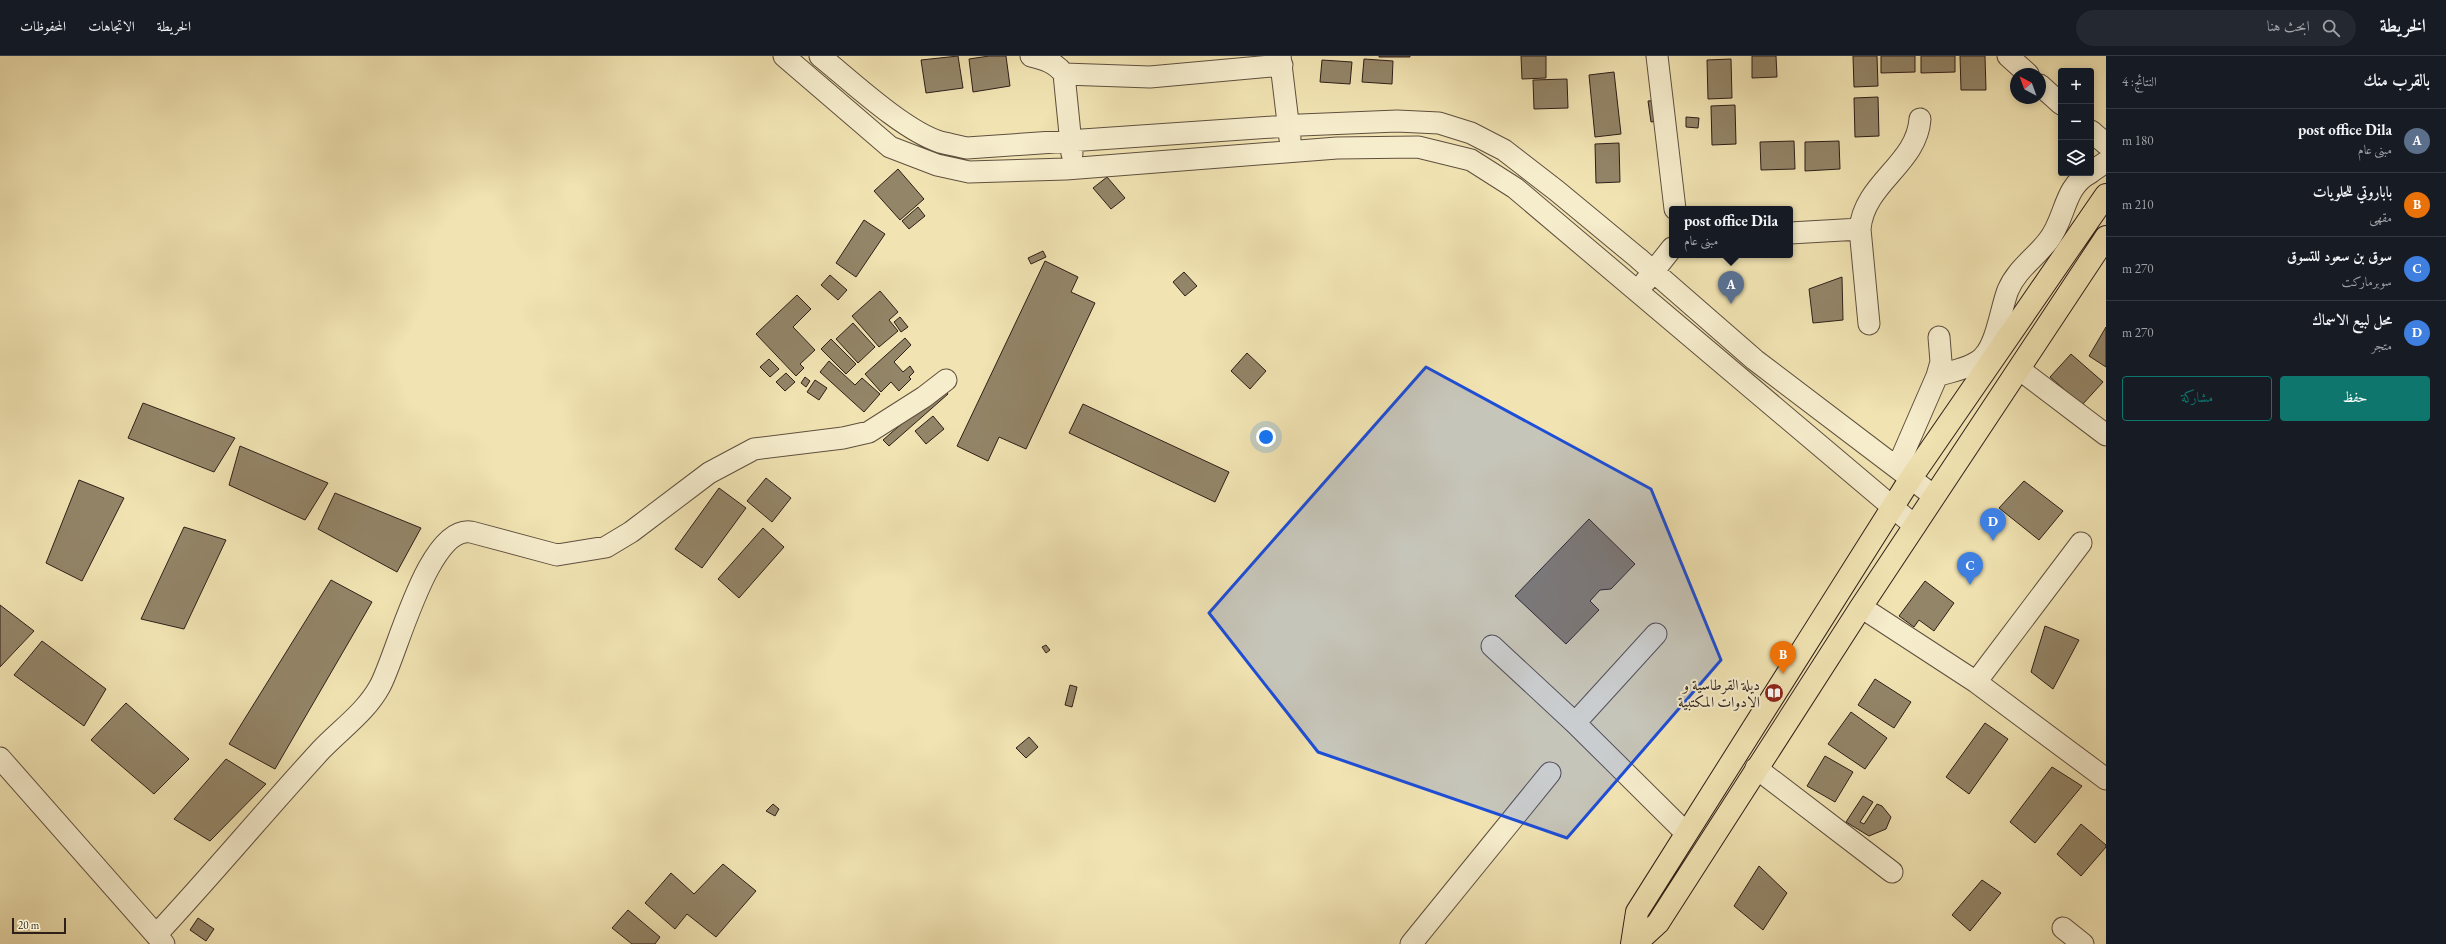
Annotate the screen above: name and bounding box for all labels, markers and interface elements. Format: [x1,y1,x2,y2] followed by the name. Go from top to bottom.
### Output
[2076,10,2356,46] search box
[2380,13,2426,38] text: الخريطة
[2267,16,2310,35] text: ابحث هنا
[20,17,66,35] text: المحفوظات
[88,17,135,35] text: الاتجاهات
[157,17,191,35] text: الخريطة
[2320,17,2342,39] icon: search
[2010,68,2046,104] north arrow
[2058,68,2094,176] map controls
[2058,68,2094,104] button: +
[2363,69,2430,91] text: بالقرب منك
[2122,73,2157,90] text: النتائج: 4
[2058,104,2094,140] button: −
[2298,120,2392,139] text: post office Dila
[2122,132,2153,149] text: 180 m
[2412,132,2422,149] text: A
[2058,140,2094,176] button: layers
[2358,141,2392,158] text: مبنى عام
[2313,182,2392,201] text: باباروتي للحلويات
[2122,196,2153,213] text: 210 m
[2413,196,2421,213] text: B
[1669,206,1793,258] popup
[2369,209,2392,226] text: مقهى
[1684,211,1778,230] text: post office Dila
[1684,232,1718,249] text: مبنى عام
[2287,246,2392,265] text: سوق بن سعود للتسوق
[2122,260,2153,277] text: 270 m
[2412,260,2422,277] text: C
[1718,271,1744,304] pin: A
[2342,273,2392,290] text: سوبرماركت
[2312,310,2392,329] text: محل لبيع الاسماك
[2122,324,2153,341] text: 270 m
[2412,324,2422,341] text: D
[2371,337,2392,354] text: متجر
[2122,376,2272,421] button: مشاركة
[2280,376,2430,421] button: حفظ
[1256,427,1276,447] your location
[1980,508,2006,541] pin: D
[1957,552,1983,585] pin: C
[1770,641,1796,674] pin: B
[1678,675,1760,711] place label: ديلة القرطاسية و الادوات المكتبية
[1763,682,1785,704] library icon: ديلة القرطاسية و الادوات المكتبية
[12,916,66,935] scale bar
[18,918,39,932] text: 20 m

